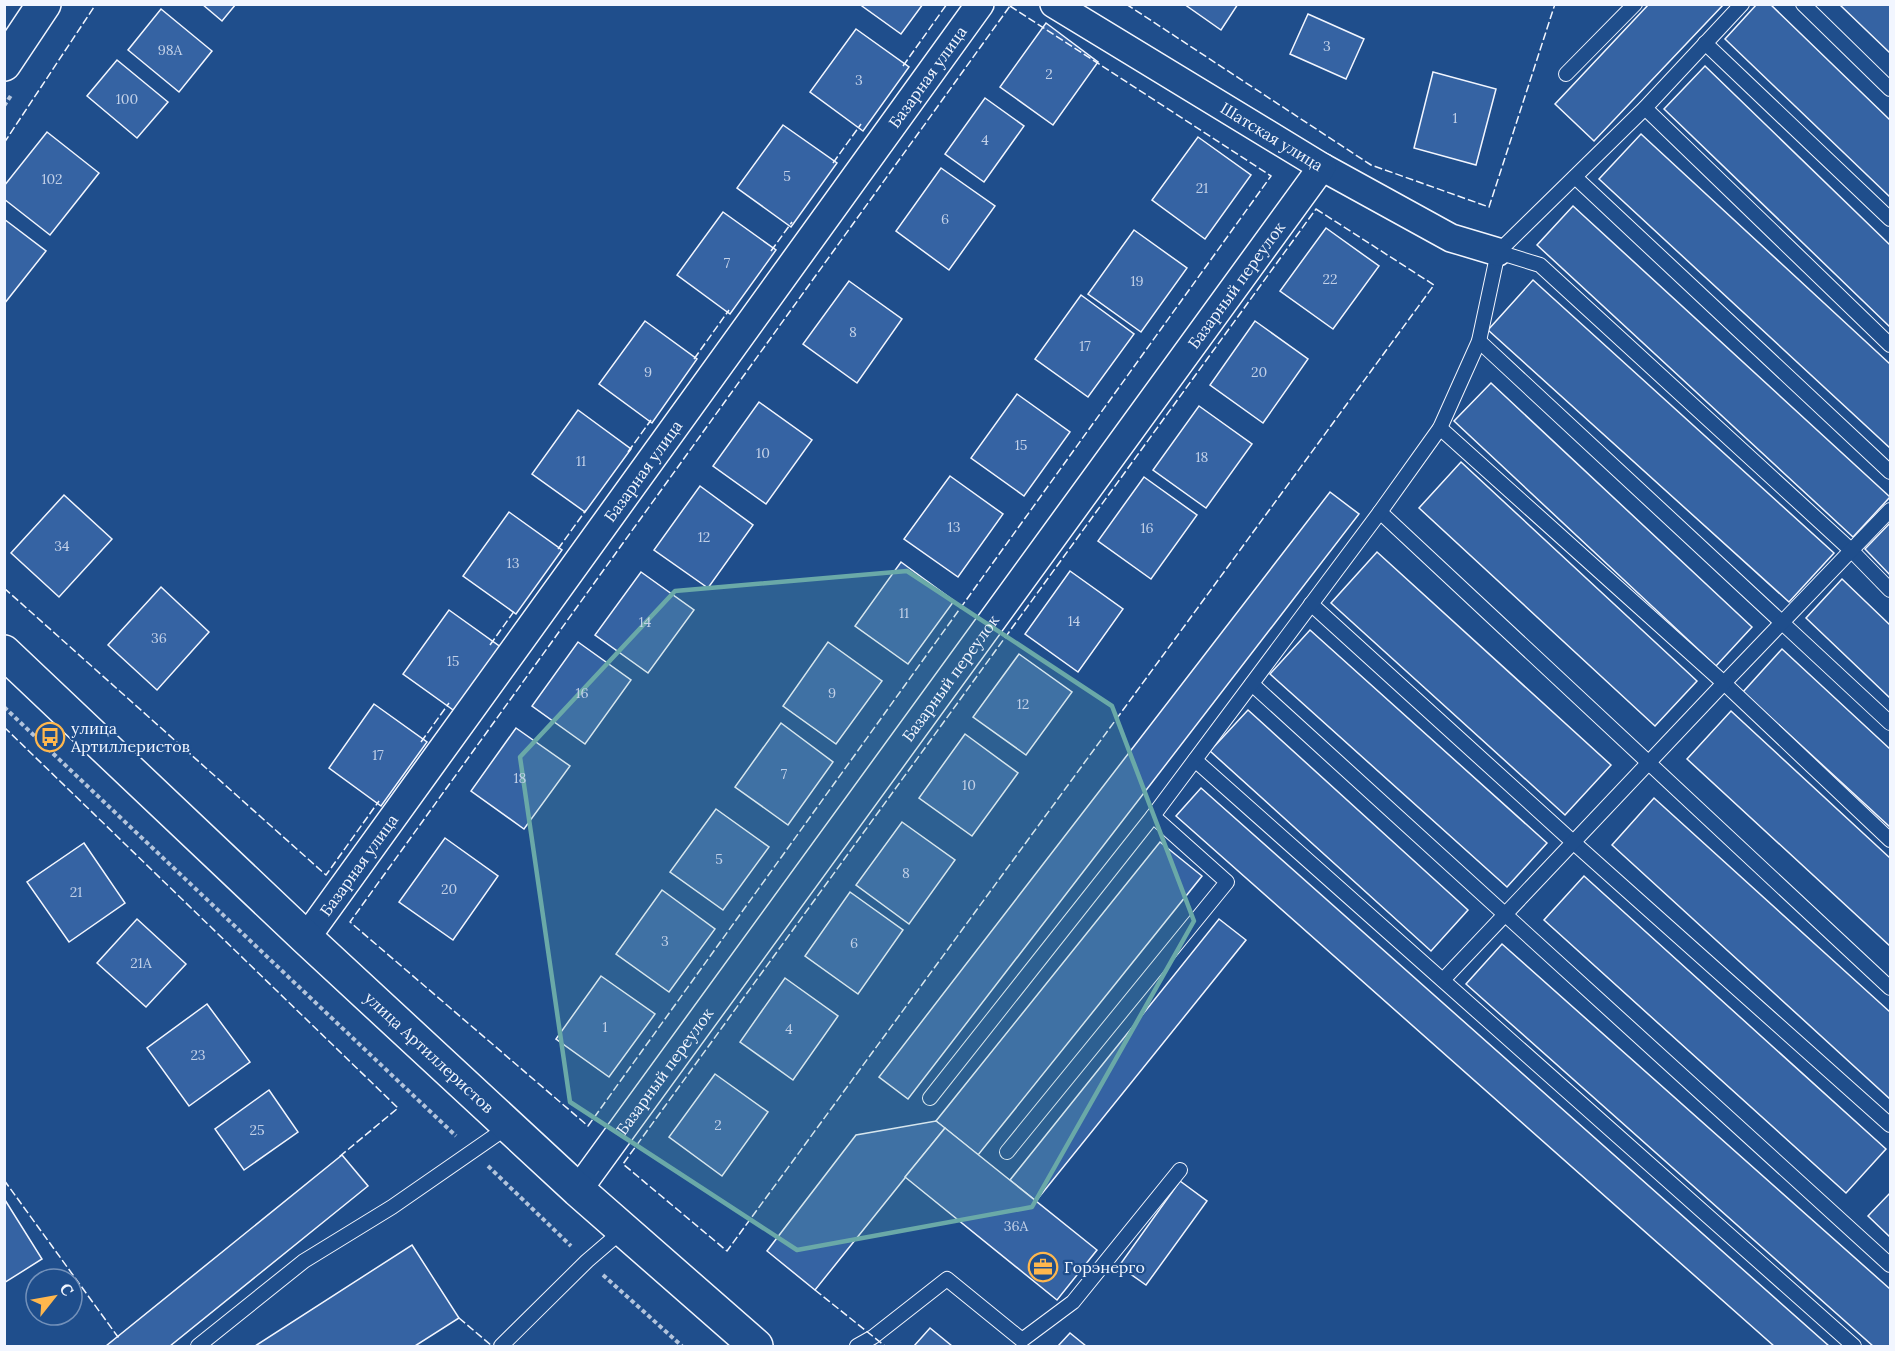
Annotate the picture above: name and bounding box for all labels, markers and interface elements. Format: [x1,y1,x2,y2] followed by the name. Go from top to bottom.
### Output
[884,22,971,132] street label: Базарная улица
[1323,37,1331,55] house number: 3
[158,41,183,59] house number: 98А
[1045,65,1053,83] house number: 2
[855,71,863,89] house number: 3
[116,90,138,108] house number: 100
[1217,98,1327,175] street label: Шатская улица
[1452,109,1458,127] house number: 1
[981,131,989,149] house number: 4
[783,167,791,185] house number: 5
[41,170,63,188] house number: 102
[1196,179,1208,197] house number: 21
[941,210,949,228] house number: 6
[1183,217,1289,352] street label: Базарный переулок
[724,254,731,272] house number: 7
[1322,270,1338,288] house number: 22
[1130,272,1144,290] house number: 19
[849,323,857,341] house number: 8
[1079,337,1091,355] house number: 17
[644,363,652,381] house number: 9
[1251,363,1267,381] house number: 20
[600,416,686,526] street label: Базарная улица
[1015,436,1027,454] house number: 15
[756,444,770,462] house number: 10
[1196,448,1209,466] house number: 18
[576,452,586,470] house number: 11
[948,518,961,536] house number: 13
[1140,519,1154,537] house number: 16
[698,528,710,546] house number: 12
[54,537,70,555] house number: 34
[507,554,520,572] house number: 13
[899,604,909,622] house number: 11
[897,610,1003,745] street label: Базарный переулок
[1068,612,1081,630] house number: 14
[639,613,652,631] house number: 14
[151,629,167,647] house number: 36
[447,652,459,670] house number: 15
[575,684,589,702] house number: 16
[828,684,836,702] house number: 9
[1017,695,1029,713] house number: 12
[70,718,190,756] place label: улица Артиллеристов
[34,721,66,753] bus stop icon: улица Артиллеристов
[372,746,384,764] house number: 17
[781,765,788,783] house number: 7
[514,769,527,787] house number: 18
[962,776,976,794] house number: 10
[315,810,402,920] street label: Базарная улица
[715,850,723,868] house number: 5
[902,864,910,882] house number: 8
[441,880,457,898] house number: 20
[70,883,82,901] house number: 21
[661,932,669,950] house number: 3
[850,934,858,952] house number: 6
[130,954,152,972] house number: 21А
[360,987,498,1117] street label: улица Артиллеристов
[612,1003,718,1138] street label: Базарный переулок
[602,1018,608,1036] house number: 1
[785,1020,793,1038] house number: 4
[190,1046,206,1064] house number: 23
[714,1116,722,1134] house number: 2
[249,1121,265,1139] house number: 25
[1004,1217,1029,1235] house number: 36А
[1027,1251,1059,1283] office icon: Горэнерго
[1064,1257,1145,1277] place label: Горэнерго
[24,1267,84,1327] north arrow
[55,1279,78,1299] text: С

